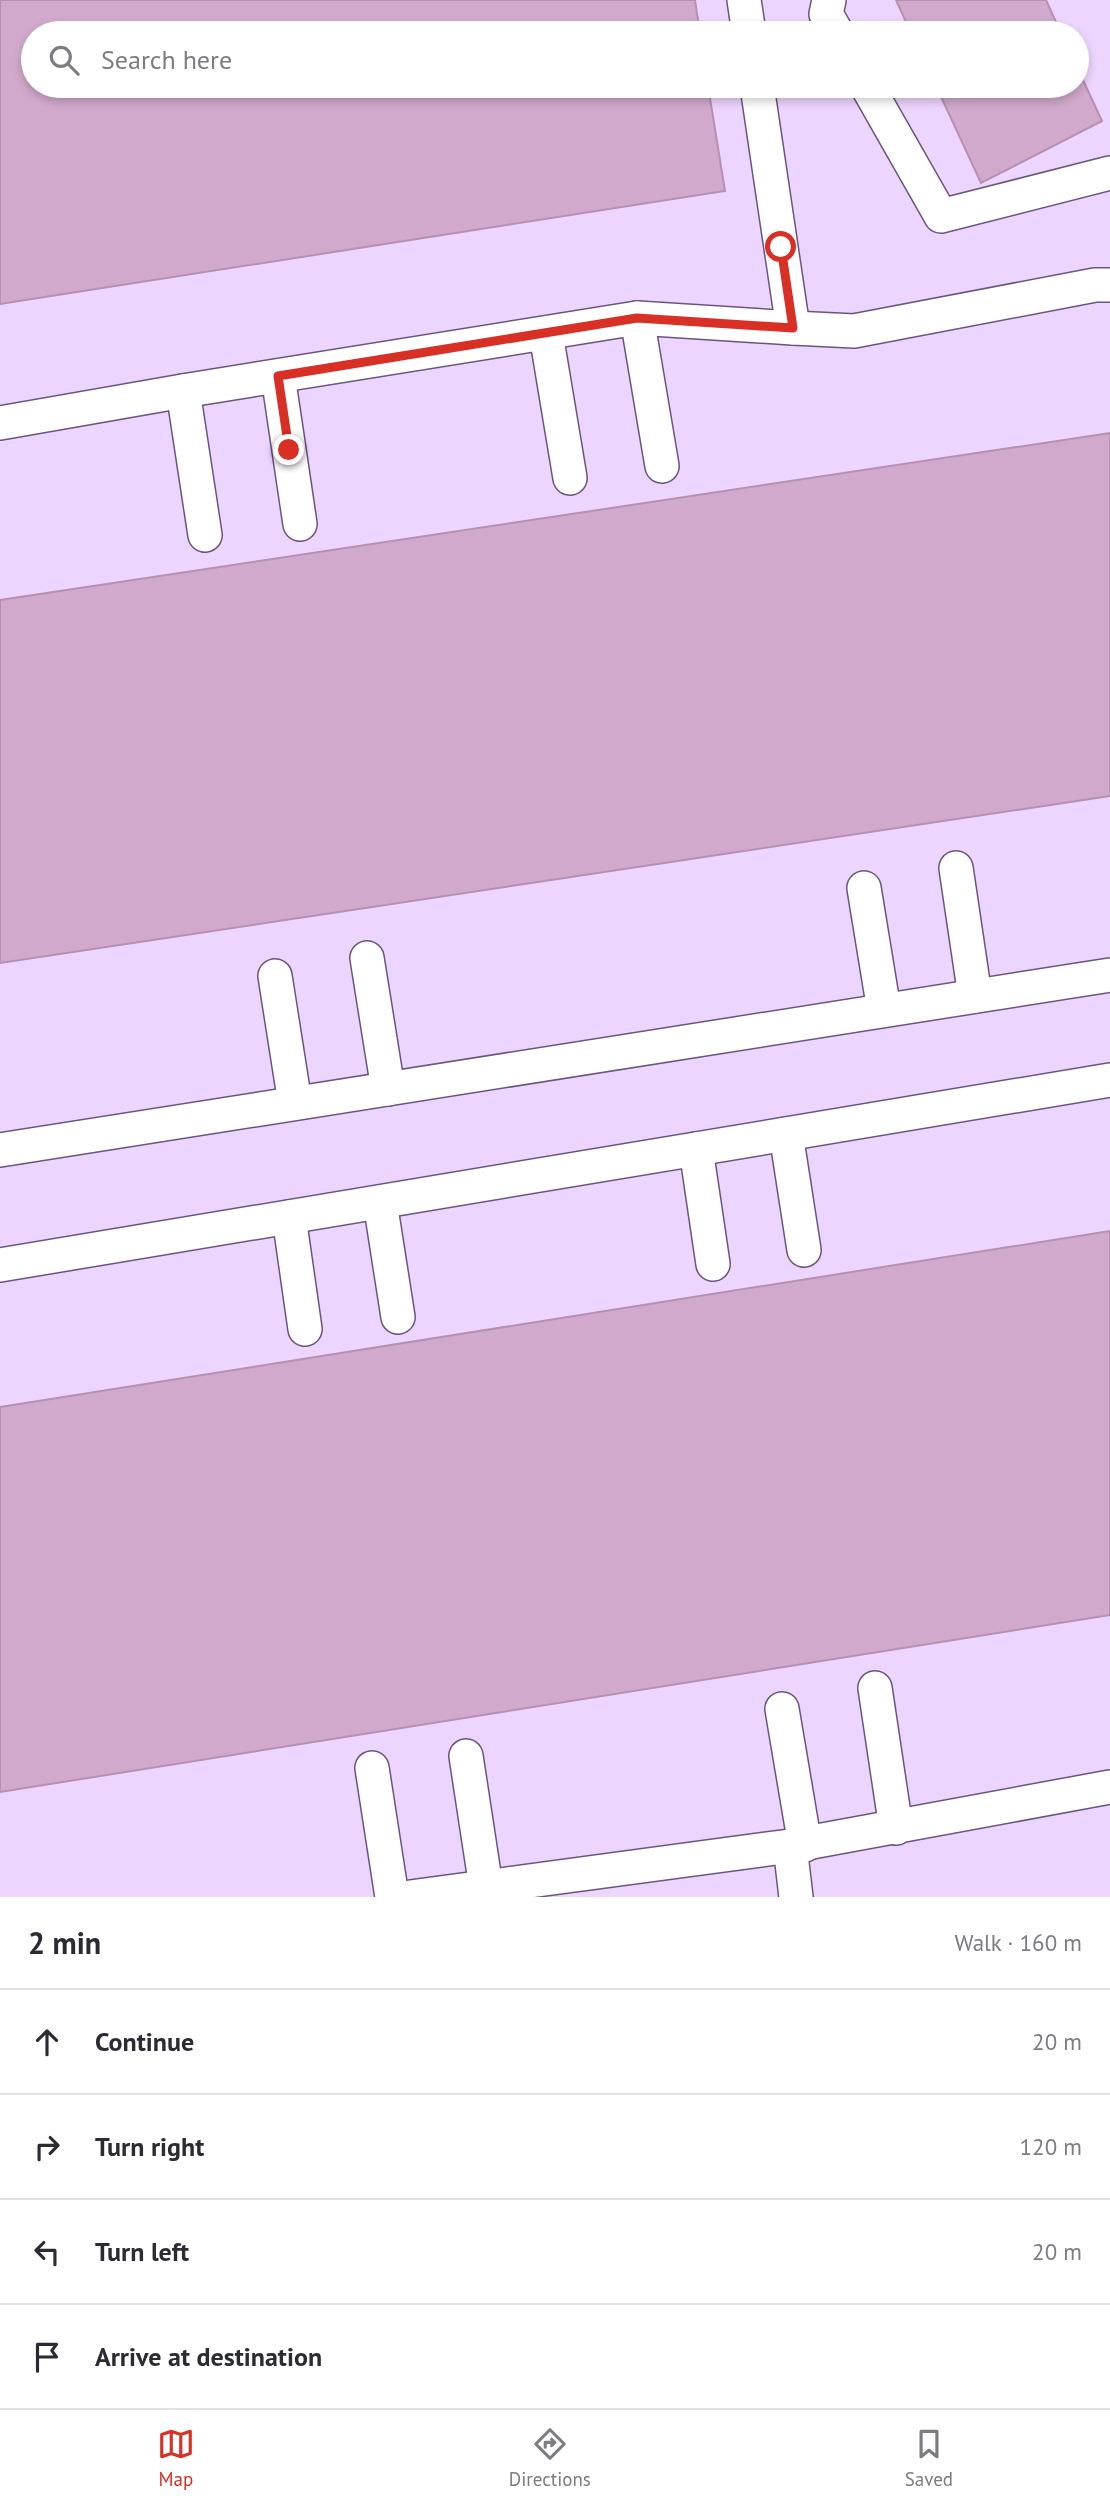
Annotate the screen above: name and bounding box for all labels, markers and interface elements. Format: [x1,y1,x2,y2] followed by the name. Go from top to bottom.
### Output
[21,21,1089,98] search box
[45,41,83,79] icon: search
[101,43,232,76] text: Search here
[765,231,796,262] route start
[273,434,304,465] route end
[28,1923,101,1962] text: 2 min
[955,1928,1082,1957] text: Walk · 160 m
[28,2023,66,2061] icon: ahead
[95,2025,194,2058] text: Continue
[1032,2027,1082,2056] text: 20 m
[28,2128,66,2166] icon: right
[95,2130,204,2163] text: Turn right
[1020,2132,1082,2161] text: 120 m
[28,2233,66,2271] icon: left
[95,2235,189,2268] text: Turn left
[1032,2237,1082,2266] text: 20 m
[28,2338,66,2376] icon: arrive
[95,2340,322,2373] text: Arrive at destination
[157,2425,195,2491] tab: Map
[509,2425,591,2491] tab: Directions
[905,2425,953,2491] tab: Saved

